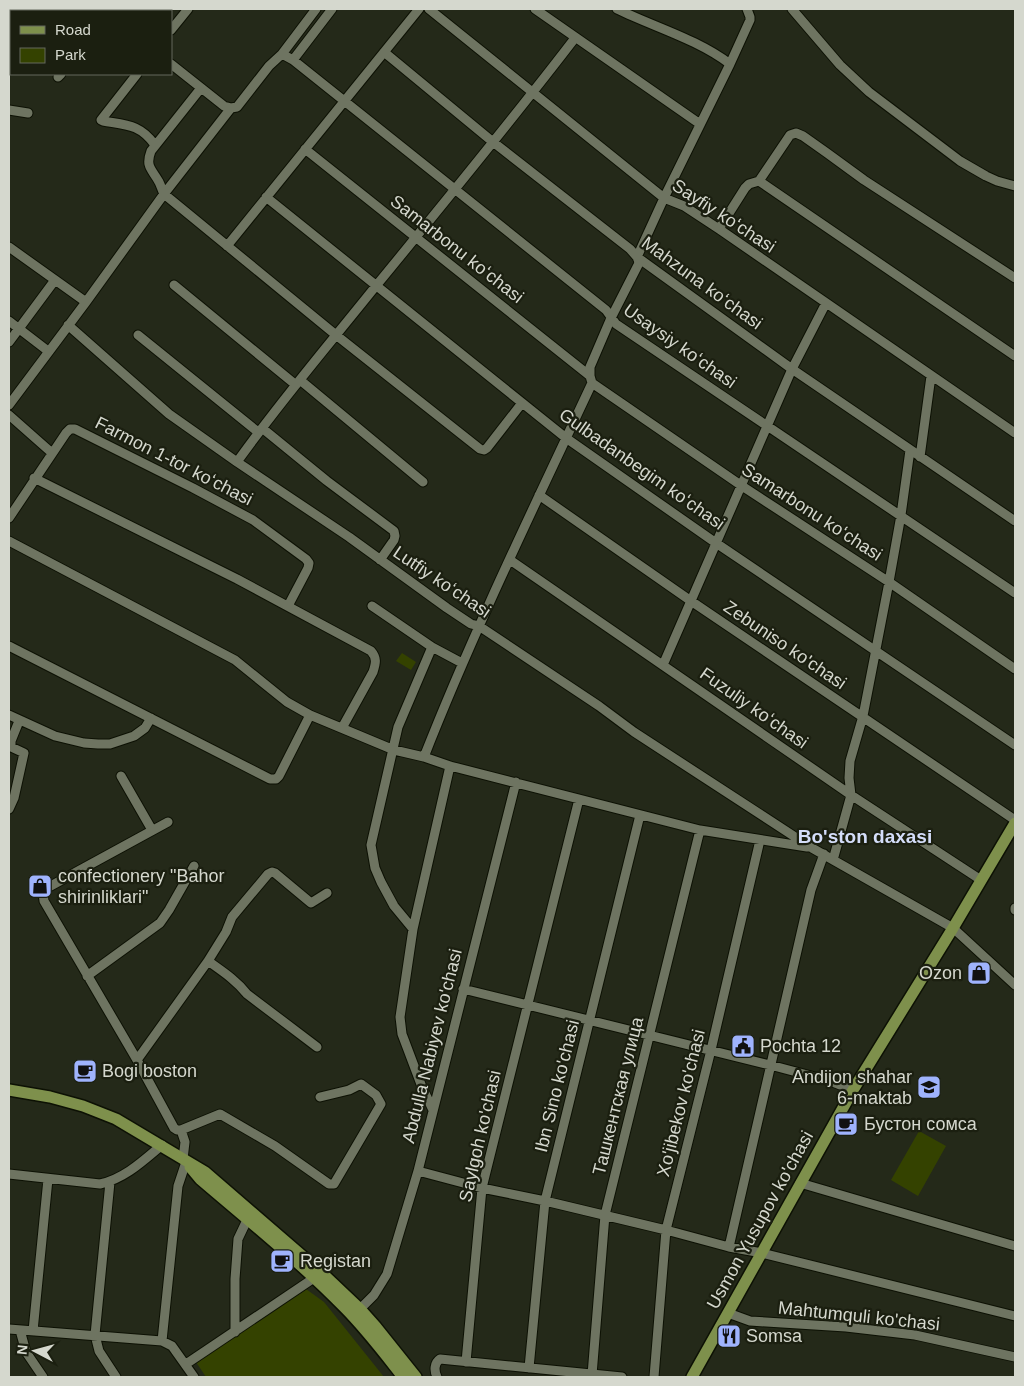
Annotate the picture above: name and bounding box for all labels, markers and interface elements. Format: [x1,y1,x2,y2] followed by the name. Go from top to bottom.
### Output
[10,10,172,75] legend
[55,21,91,38] text: Road
[55,46,86,63] text: Park
[669,175,779,257] street label: Sayfiy koʻchasi
[387,191,527,307] street label: Samarbonu koʻchasi
[638,233,766,333] street label: Mahzuna koʻchasi
[620,300,740,392] street label: Usaysiy koʻchasi
[556,404,728,534] street label: Gulbadanbegim koʻchasi
[92,413,256,509] street label: Farmon 1-tor koʻchasi
[738,459,886,565] street label: Samarbonu koʻchasi
[390,542,494,622] street label: Lutfiy koʻchasi
[720,597,850,693] street label: Zebuniso ko'chasi
[696,663,812,753] street label: Fuzuliy koʻchasi
[798,826,932,847] district label: Bo'ston daxasi
[58,866,224,907] place label: confectionery "Bahor shirinliklari"
[27,873,53,899] shop icon: confectionery "Bahor shirinliklari"
[398,947,466,1145] street label: Abdulla Nabiyev ko'chasi
[966,960,992,986] shop icon: Ozon
[919,963,962,983] place label: Ozon
[589,1014,648,1177] street label: Ташкентская улица
[531,1018,583,1154] street label: Ibn Sino ko'chasi
[653,1027,709,1179] street label: Xo'jibekov ko'chasi
[730,1033,756,1059] public building icon: Pochta 12
[760,1036,841,1056] place label: Pochta 12
[72,1058,98,1084] cafe icon: Bogi boston
[102,1061,197,1081] place label: Bogi boston
[792,1067,912,1108] place label: Andijon shahar 6-maktab
[455,1068,505,1204] street label: Saylgoh ko'chasi
[916,1074,942,1100] school or university icon: Andijon shahar 6-maktab
[833,1111,859,1137] cafe icon: Бустон сомса
[864,1114,978,1134] place label: Бустон сомса
[703,1128,817,1312] street label: Usmon Yusupov ko'chasi
[269,1248,295,1274] cafe icon: Registan
[300,1251,371,1271] place label: Registan
[777,1298,941,1334] street label: Mahtumquli ko'chasi
[716,1323,742,1349] restaurant icon: Somsa
[10,1326,60,1376] north arrow
[746,1326,803,1346] place label: Somsa
[14,1344,31,1356] text: N

